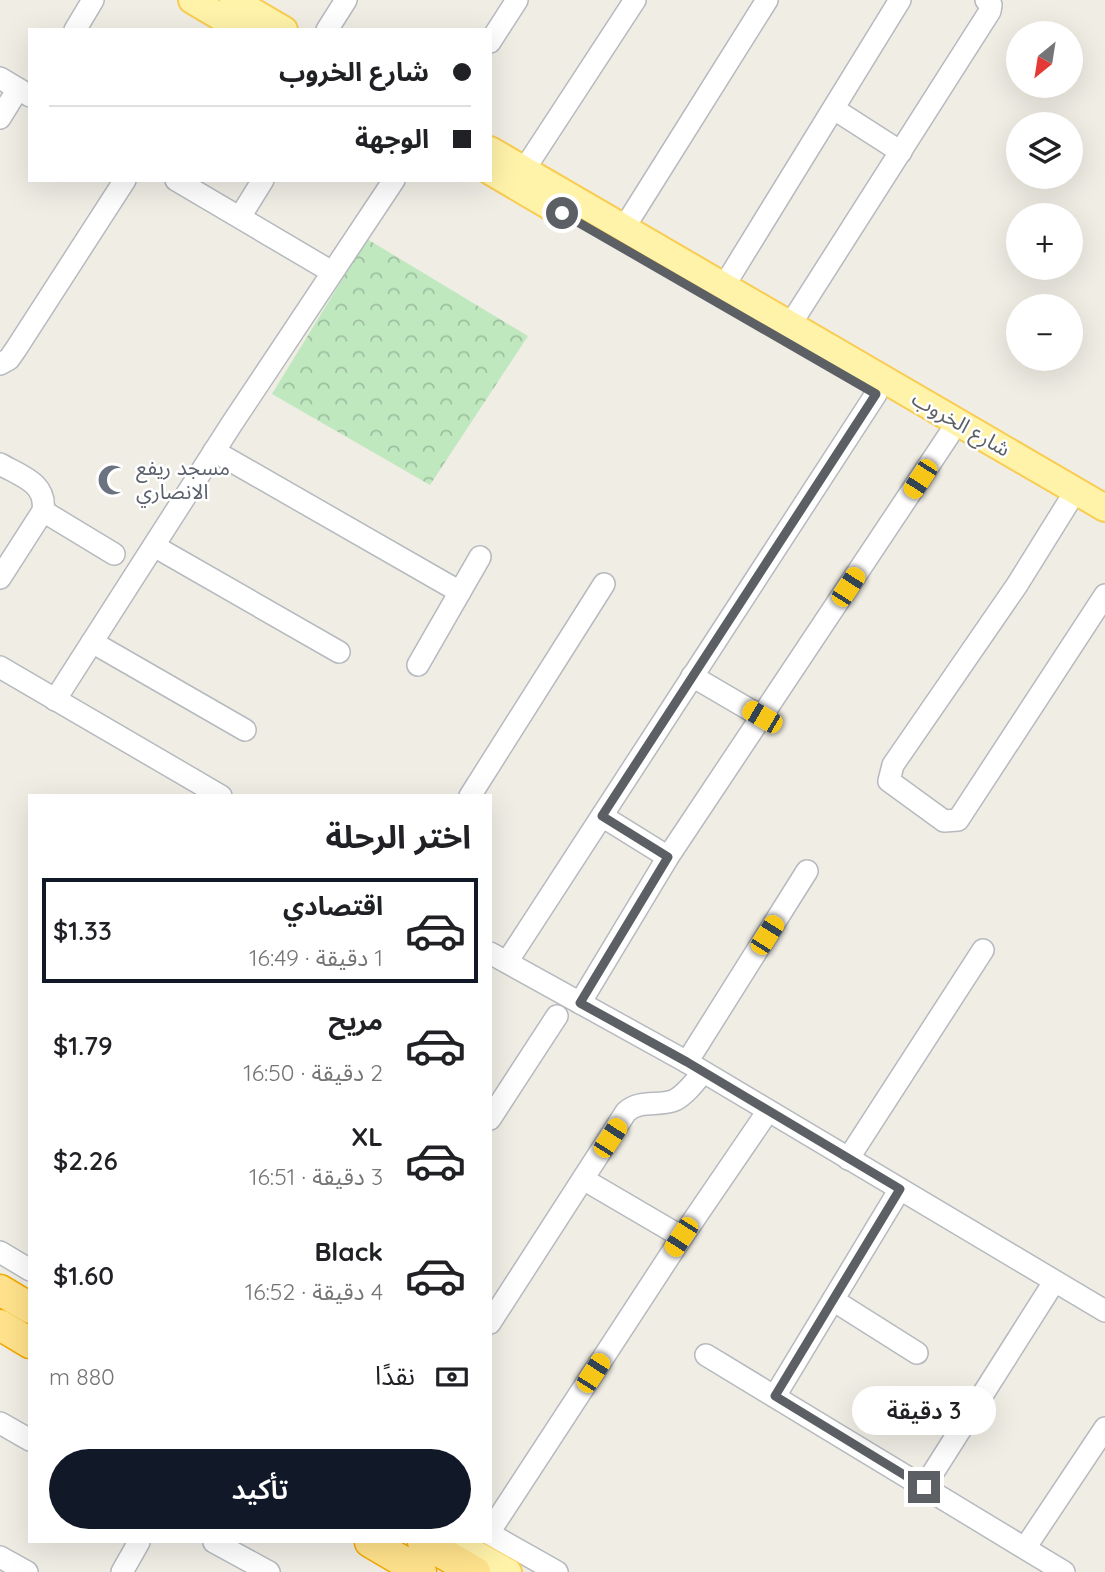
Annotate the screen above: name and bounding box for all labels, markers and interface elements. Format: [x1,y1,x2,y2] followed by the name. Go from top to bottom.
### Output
[1006,21,1083,98] north arrow
[1006,21,1083,371] map controls
[279,55,429,88] text: شارع الخروب
[1006,112,1083,189] button: layers
[355,122,429,155] text: الوجهة
[546,197,578,229] route start
[1006,203,1083,280] button: +
[1006,294,1083,371] button: −
[906,385,1015,464] street label: شارع الخروب
[136,454,230,508] place label: مسجد ريفع الانصاري
[900,456,941,502] car
[96,463,130,497] mosque icon: مسجد ريفع الانصاري
[828,564,869,610] car
[739,697,786,737] car
[325,816,471,856] text: اختر الرحلة
[283,889,383,922] text: اقتصادي
[404,899,467,962] icon: car
[747,912,788,958] car
[53,914,112,947] text: $1.33
[249,943,383,972] text: 1 دقيقة · 16:49
[328,1004,383,1037] text: مريح
[404,1014,467,1077] icon: car
[53,1029,113,1062] text: $1.79
[243,1058,383,1087] text: 2 دقيقة · 16:50
[590,1115,631,1161] car
[351,1120,383,1153] text: XL
[404,1129,467,1192] icon: car
[53,1144,118,1177] text: $2.26
[249,1162,383,1191] text: 3 دقيقة · 16:51
[661,1214,702,1260] car
[314,1235,383,1268] text: Black
[404,1244,467,1307] icon: car
[53,1259,114,1292] text: $1.60
[245,1277,383,1306] text: 4 دقيقة · 16:52
[573,1350,614,1396] car
[433,1358,471,1396] icon: cash
[375,1359,415,1392] text: نقدًا
[49,1362,115,1391] text: 880 m
[852,1386,996,1434] callout: 3 دقيقة
[887,1396,961,1425] text: 3 دقيقة
[49,1449,471,1529] button: تأكيد
[908,1471,940,1503] route end

